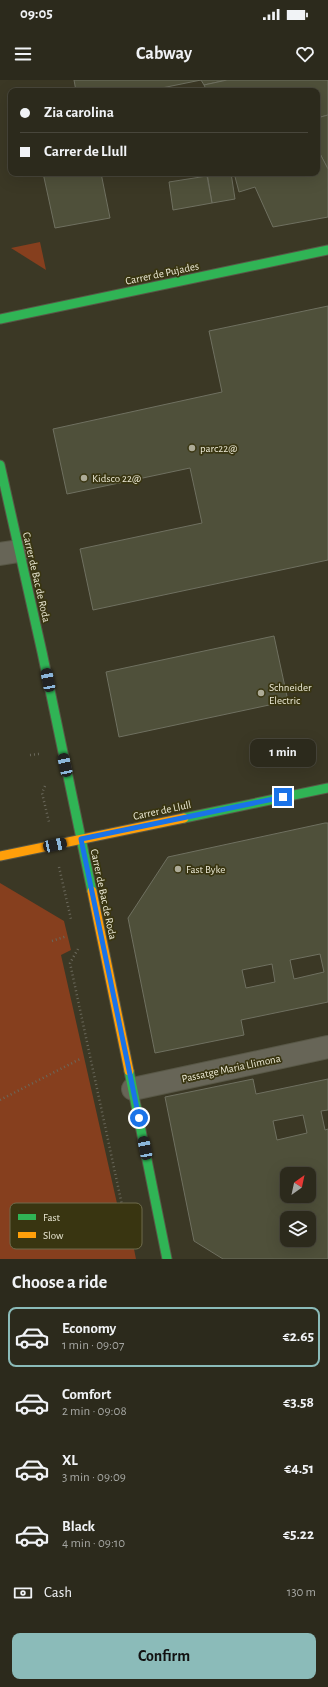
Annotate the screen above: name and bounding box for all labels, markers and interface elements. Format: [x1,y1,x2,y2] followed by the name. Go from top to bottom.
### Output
[20,6,53,21] text: 09:05
[12,43,34,65] icon: menu
[294,43,316,65] icon: heart
[136,45,192,63] text: Cabway
[44,105,114,120] text: Zia carolina
[44,144,127,159] text: Carrer de Llull
[124,260,200,287] street label: Carrer de Pujades
[187,443,197,453] marker: parc22@
[200,443,237,454] place label: parc22@
[79,473,89,483] marker: Kidsco 22@
[92,473,141,484] place label: Kidsco 22@
[21,531,52,623] street label: Carrer de Bac de Roda
[40,667,56,693] car
[269,682,312,706] place label: Schneider Electric
[256,688,266,698] marker: Schneider Electric
[250,739,316,767] callout: 1 min
[269,746,297,759] text: 1 min
[57,752,73,778] car
[274,788,292,806] route end
[132,799,192,822] street label: Carrer de Llull
[42,837,68,853] car
[89,848,118,940] street label: Carrer de Bac de Roda
[173,864,183,874] marker: Fast Byke
[186,864,225,875] place label: Fast Byke
[181,1053,282,1084] street label: Passatge Maria Llimona
[130,1109,148,1127] route start
[137,1135,153,1161] car
[280,1167,316,1203] north arrow
[280,1167,316,1247] map controls
[10,1203,142,1249] legend
[280,1211,316,1247] button: layers
[43,1212,61,1223] text: Fast
[43,1230,64,1241] text: Slow
[12,1274,107,1292] text: Choose a ride
[14,1319,50,1355] icon: car
[62,1321,116,1336] text: Economy
[283,1329,314,1344] text: €2.65
[62,1339,124,1352] text: 1 min · 09:07
[14,1385,50,1421] icon: car
[62,1387,111,1402] text: Comfort
[283,1395,314,1410] text: €3.58
[62,1405,127,1418] text: 2 min · 09:08
[14,1451,50,1487] icon: car
[62,1453,78,1468] text: XL
[284,1461,314,1476] text: €4.51
[62,1471,126,1484] text: 3 min · 09:09
[14,1517,50,1553] icon: car
[62,1519,95,1534] text: Black
[283,1527,314,1542] text: €5.22
[62,1537,125,1550] text: 4 min · 09:10
[12,1582,34,1604] icon: cash
[44,1585,72,1600] text: Cash
[287,1586,316,1599] text: 130 m
[12,1633,316,1679] button: Confirm

